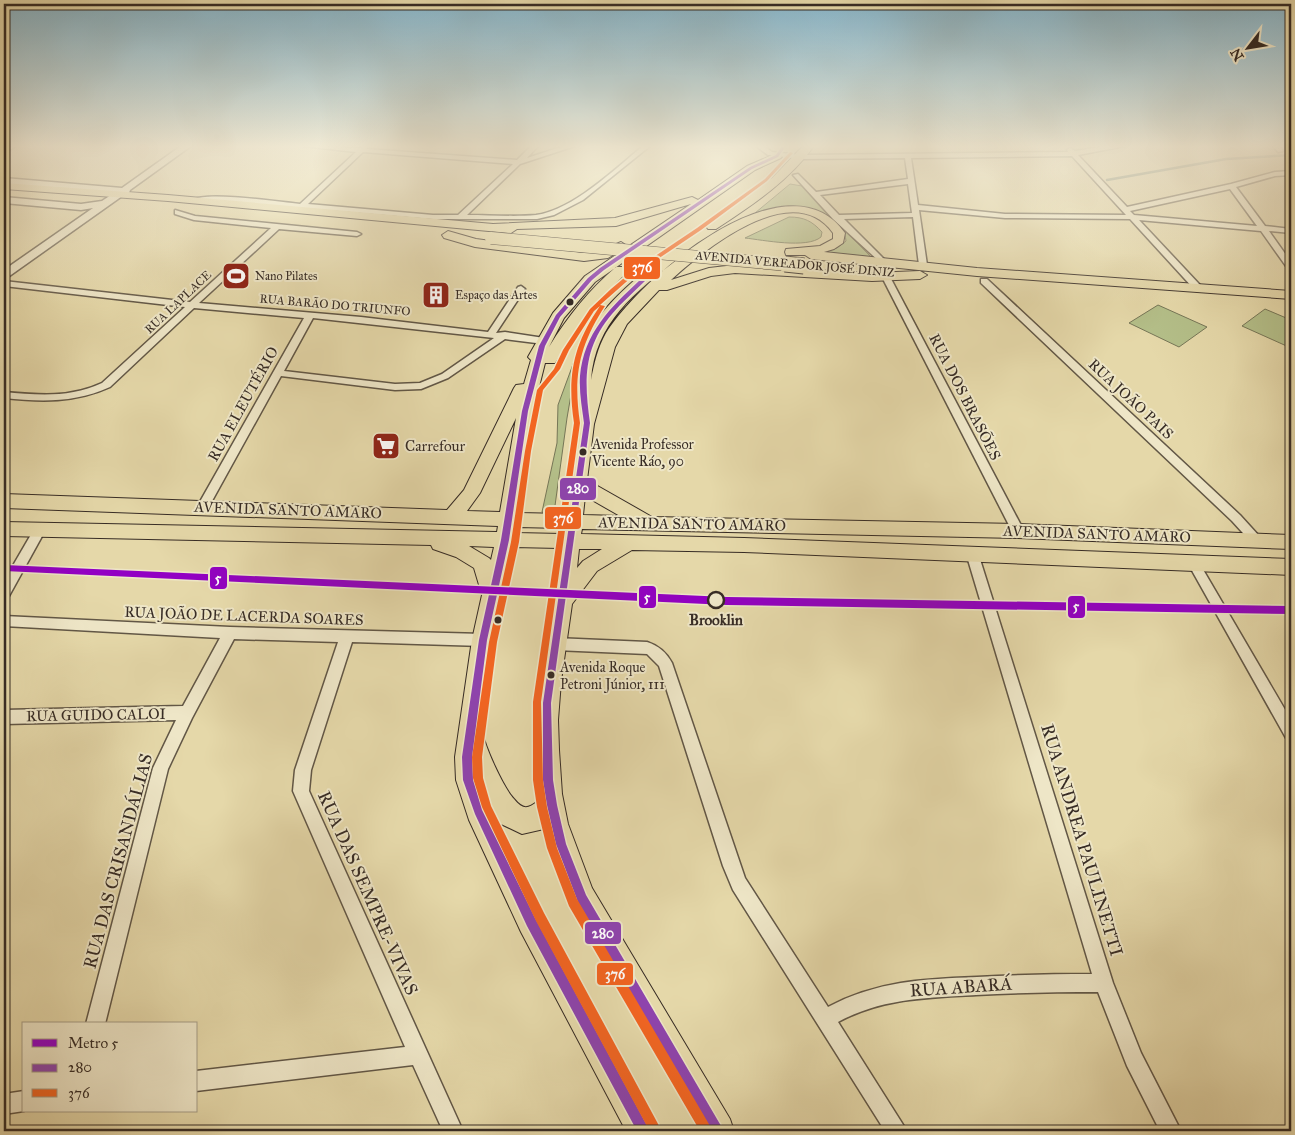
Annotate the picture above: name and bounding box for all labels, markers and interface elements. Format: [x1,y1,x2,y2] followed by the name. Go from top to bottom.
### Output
[1222,22,1272,72] north arrow
[1227,45,1248,64] text: N
[694,246,896,281] street label: AVENIDA VEREADOR JOSÉ DINIZ
[623,256,661,280] line badge: 376
[632,259,653,277] text: 376
[221,261,251,291] sports icon: Nano Pilates
[142,267,214,336] street label: RUA LAPLACE
[255,269,317,283] place label: Nano Pilates
[421,280,451,310] building icon: Espaço das Artes
[455,288,537,302] place label: Espaço das Artes
[259,290,411,319] street label: RUA BARÃO DO TRIUNFO
[565,297,575,307] unlabelled marker
[925,331,1005,463] street label: RUA DOS BRASÕES
[203,343,282,464] street label: RUA ELEUTÉRIO
[1084,355,1177,444] street label: RUA JOÃO PAIS
[371,431,401,461] supermarket icon: Carrefour
[591,436,695,470] place label: Avenida Professor Vicente Ráo, 90
[405,437,466,455] place label: Carrefour
[578,447,588,457] marker: Avenida Professor Vicente Ráo, 90
[559,477,597,501] line badge: 280
[567,480,589,497] text: 280
[193,498,382,522] street label: AVENIDA SANTO AMARO
[544,506,582,530] line badge: 376
[553,510,574,528] text: 376
[597,513,786,535] street label: AVENIDA SANTO AMARO
[1002,522,1191,546] street label: AVENIDA SANTO AMARO
[209,566,228,590] line badge: 5
[215,570,222,587] text: 5
[638,585,657,609] line badge: 5
[644,589,651,606] text: 5
[707,591,725,609] marker: Brooklin
[1067,595,1086,619] line badge: 5
[1073,598,1080,615] text: 5
[124,603,364,630] street label: RUA JOÃO DE LACERDA SOARES
[689,611,744,629] place label: Brooklin
[493,615,503,625] unlabelled marker
[559,659,665,694] place label: Avenida Roque Petroni Júnior, 111
[546,670,556,680] marker: Avenida Roque Petroni Júnior, 111
[26,705,166,725] street label: RUA GUIDO CALOI
[1036,721,1128,959] street label: RUA ANDREA PAULINETTI
[77,751,157,971] street label: RUA DAS CRISANDÁLIAS
[313,788,423,998] street label: RUA DAS SEMPRE-VIVAS
[584,921,622,945] line badge: 280
[592,925,614,942] text: 280
[596,962,634,986] line badge: 376
[605,966,626,984] text: 376
[909,970,1013,1002] street label: RUA ABARÁ
[22,1022,198,1112] legend
[68,1034,118,1052] text: Metro 5
[68,1058,92,1076] text: 280
[68,1084,91,1102] text: 376

